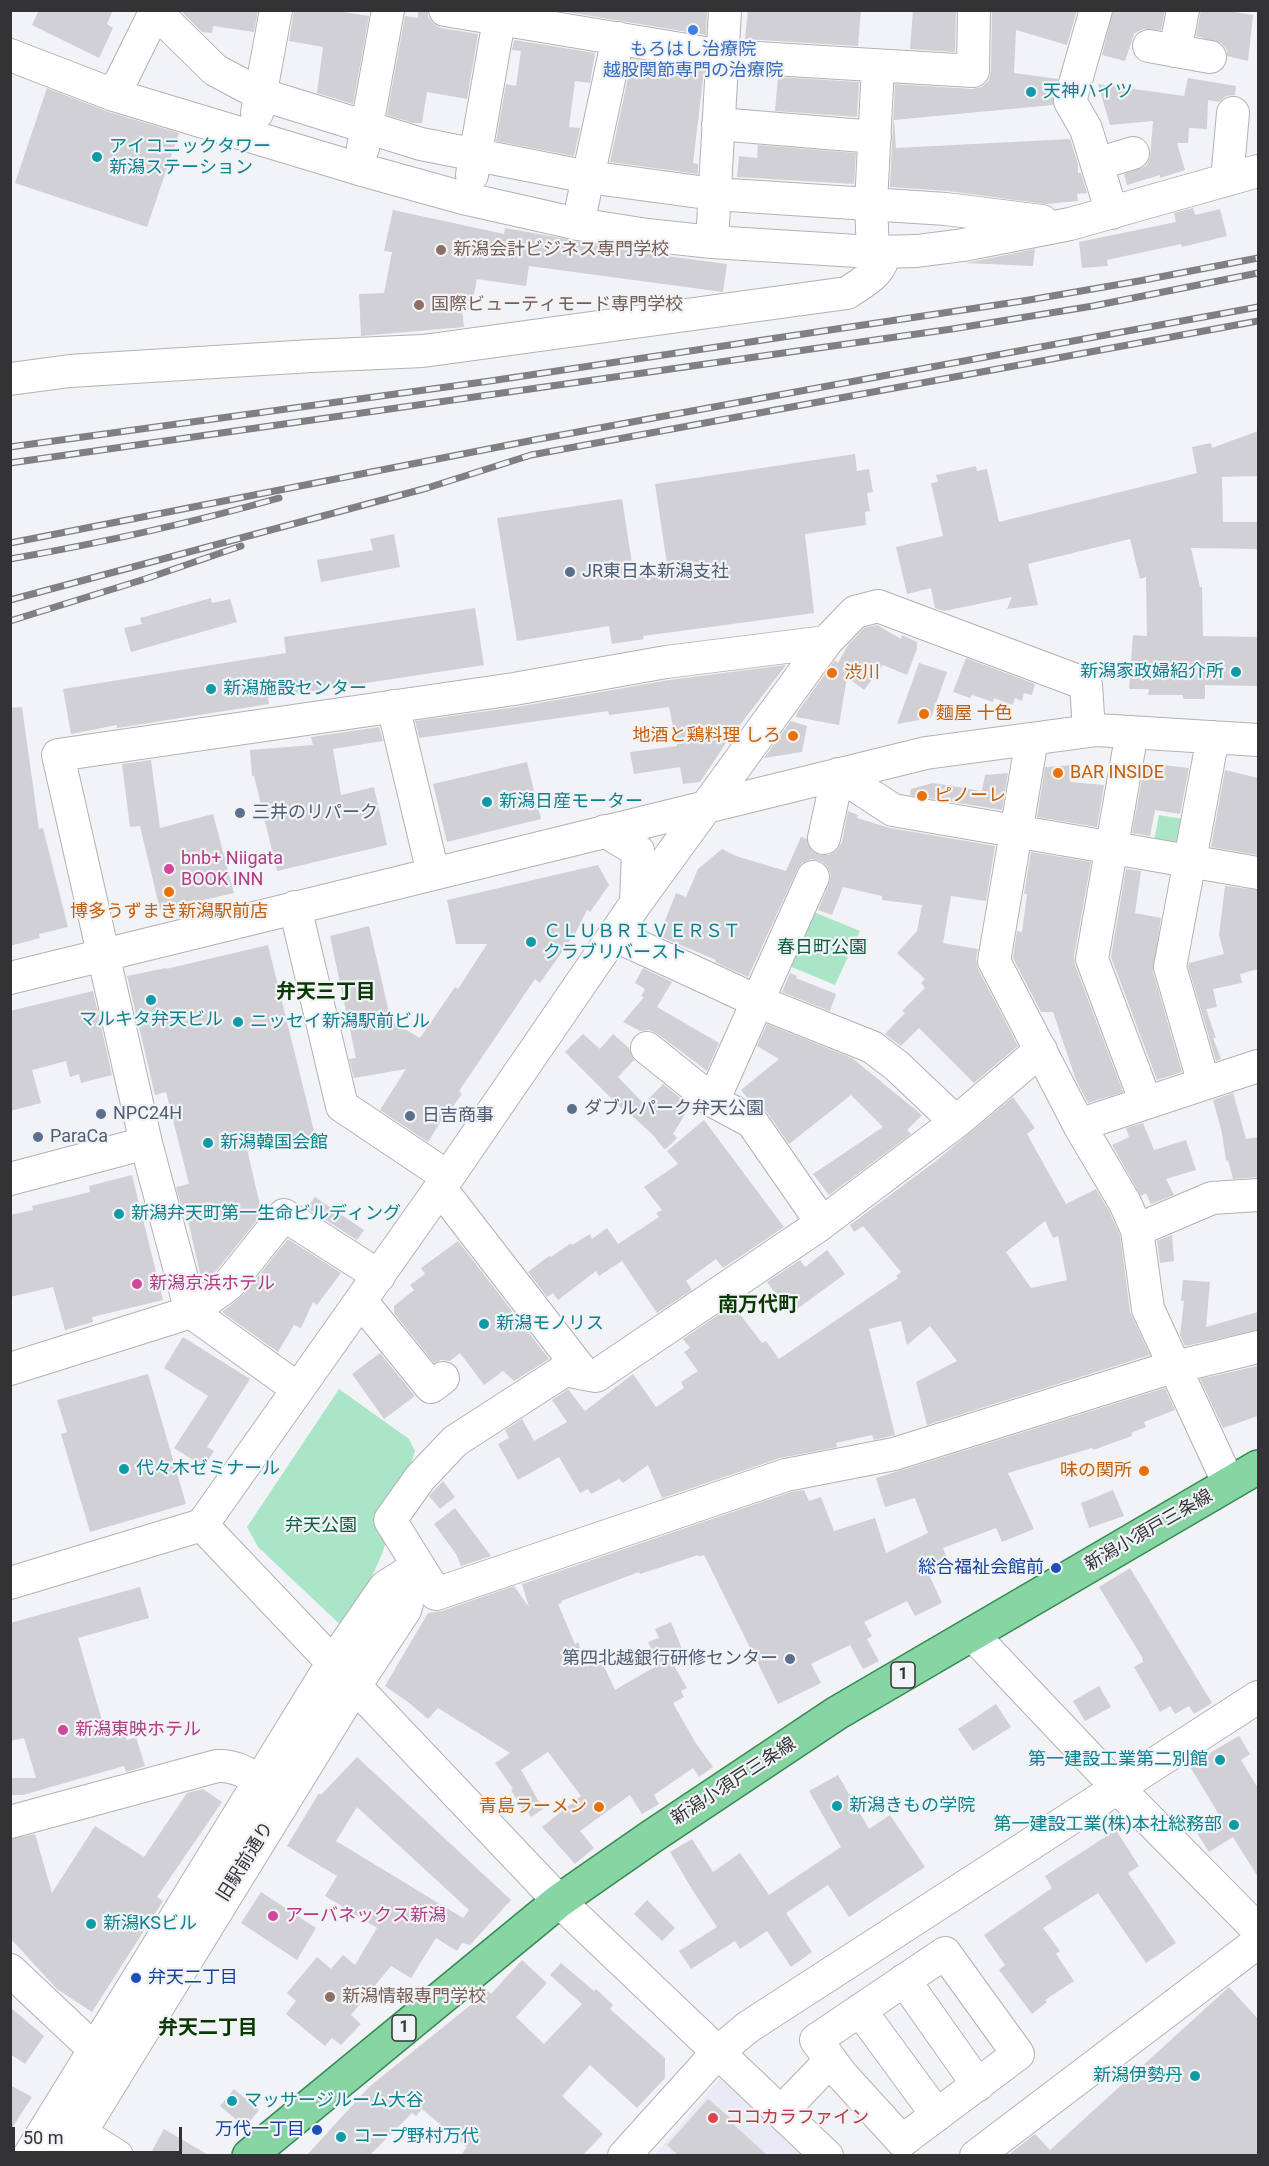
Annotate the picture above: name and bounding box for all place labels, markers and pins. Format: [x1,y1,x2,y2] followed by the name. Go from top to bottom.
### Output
[686,23,700,37] marker: もろはし治療院 越股関節専門の治療院
[603,39,783,82] place label: もろはし治療院 越股関節専門の治療院
[1043,81,1133,103] place label: 天神ハイツ
[1024,85,1038,99] marker: 天神ハイツ
[109,136,271,178] place label: アイコニックタワー 新潟ステーション
[90,150,104,164] marker: アイコニックタワー 新潟ステーション
[453,239,669,261] place label: 新潟会計ビジネス専門学校
[434,243,448,257] marker: 新潟会計ビジネス専門学校
[431,294,683,316] place label: 国際ビューティモード専門学校
[412,298,426,312] marker: 国際ビューティモード専門学校
[582,561,729,583] place label: JR東日本新潟支社
[563,565,577,579] marker: JR東日本新潟支社
[1080,661,1224,683] place label: 新潟家政婦紹介所
[844,662,880,684] place label: 渋川
[1229,665,1243,679] marker: 新潟家政婦紹介所
[825,666,839,680] marker: 渋川
[223,678,367,700] place label: 新潟施設センター
[204,682,218,696] marker: 新潟施設センター
[936,703,1012,725] place label: 麵屋 十色
[917,707,931,721] marker: 麵屋 十色
[633,725,781,747] place label: 地酒と鶏料理 しろ
[786,729,800,743] marker: 地酒と鶏料理 しろ
[1070,762,1164,784] place label: BAR INSIDE
[1051,766,1065,780] marker: BAR INSIDE
[934,785,1006,807] place label: ピノーレ
[915,789,929,803] marker: ピノーレ
[499,791,643,813] place label: 新潟日産モーター
[480,795,494,809] marker: 新潟日産モーター
[252,802,378,824] place label: 三井のリパーク
[233,806,247,820] marker: 三井のリパーク
[181,848,283,890] place label: bnb+ Niigata BOOK INN
[162,862,176,876] marker: bnb+ Niigata BOOK INN
[162,885,176,899] marker: 博多うずまき新潟駅前店
[70,901,268,923] place label: 博多うずまき新潟駅前店
[543,921,741,964] place label: ＣＬＵＢＲＩＶＥＲＳＴ クラブリバースト
[524,935,538,949] marker: ＣＬＵＢＲＩＶＥＲＳＴ クラブリバースト
[144,993,158,1007] marker: マルキタ弁天ビル
[79,1009,223,1031] place label: マルキタ弁天ビル
[250,1011,430,1033] place label: ニッセイ新潟駅前ビル
[231,1015,245,1029] marker: ニッセイ新潟駅前ビル
[584,1098,764,1120] place label: ダブルパーク弁天公園
[565,1102,579,1116] marker: ダブルパーク弁天公園
[113,1103,182,1125] place label: NPC24H
[422,1105,494,1127] place label: 日吉商事
[94,1107,108,1121] marker: NPC24H
[403,1109,417,1123] marker: 日吉商事
[50,1126,108,1148] place label: ParaCa
[31,1130,45,1144] marker: ParaCa
[220,1132,328,1154] place label: 新潟韓国会館
[201,1136,215,1150] marker: 新潟韓国会館
[131,1203,401,1225] place label: 新潟弁天町第一生命ビルディング
[112,1207,126,1221] marker: 新潟弁天町第一生命ビルディング
[149,1273,275,1295] place label: 新潟京浜ホテル
[130,1277,144,1291] marker: 新潟京浜ホテル
[496,1313,604,1335] place label: 新潟モノリス
[477,1317,491,1331] marker: 新潟モノリス
[136,1458,280,1480] place label: 代々木ゼミナール
[1060,1460,1132,1482] place label: 味の関所
[117,1462,131,1476] marker: 代々木ゼミナール
[1137,1464,1151,1478] marker: 味の関所
[918,1557,1044,1579] place label: 総合福祉会館前
[1049,1561,1063,1575] marker: 総合福祉会館前
[562,1648,778,1670] place label: 第四北越銀行研修センター
[783,1652,797,1666] marker: 第四北越銀行研修センター
[75,1719,201,1741] place label: 新潟東映ホテル
[56,1723,70,1737] marker: 新潟東映ホテル
[1028,1749,1208,1771] place label: 第一建設工業第二別館
[1213,1753,1227,1767] marker: 第一建設工業第二別館
[849,1795,975,1817] place label: 新潟きもの学院
[479,1796,587,1818] place label: 青島ラーメン
[830,1799,844,1813] marker: 新潟きもの学院
[592,1800,606,1814] marker: 青島ラーメン
[994,1814,1222,1836] place label: 第一建設工業(株)本社総務部
[1227,1818,1241,1832] marker: 第一建設工業(株)本社総務部
[285,1905,446,1927] place label: アーバネックス新潟
[266,1909,280,1923] marker: アーバネックス新潟
[103,1913,197,1935] place label: 新潟KSビル
[84,1917,98,1931] marker: 新潟KSビル
[148,1967,238,1989] place label: 弁天二丁目
[129,1971,143,1985] marker: 弁天二丁目
[342,1986,486,2008] place label: 新潟情報専門学校
[323,1990,337,2004] marker: 新潟情報専門学校
[1093,2065,1183,2087] place label: 新潟伊勢丹
[1188,2069,1202,2083] marker: 新潟伊勢丹
[244,2090,424,2112] place label: マッサージルーム大谷
[225,2094,239,2108] marker: マッサージルーム大谷
[725,2107,869,2129] place label: ココカラファイン
[706,2111,720,2125] marker: ココカラファイン
[215,2119,305,2141] place label: 万代一丁目
[310,2123,324,2137] marker: 万代一丁目
[353,2126,479,2148] place label: コープ野村万代
[334,2130,348,2144] marker: コープ野村万代

